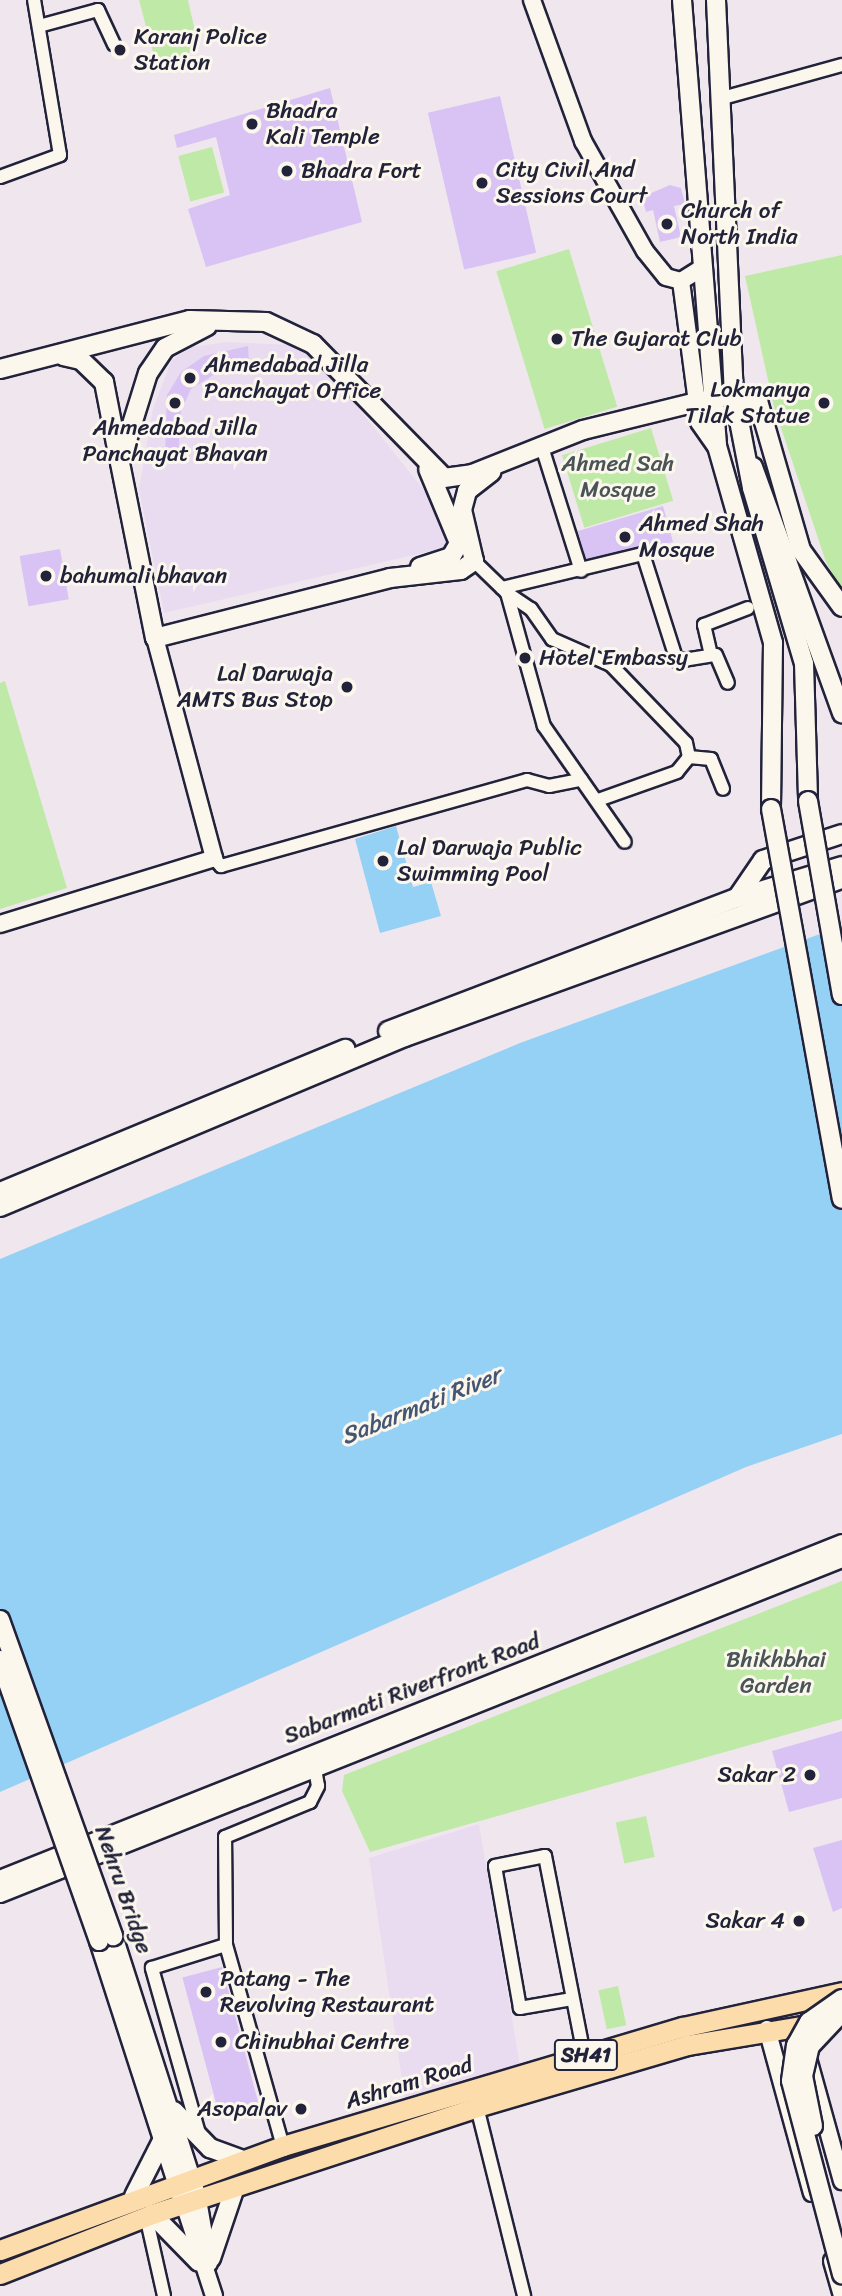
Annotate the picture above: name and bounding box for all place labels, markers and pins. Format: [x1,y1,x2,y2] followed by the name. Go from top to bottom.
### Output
[134,23,267,77] place label: Karanj Police Station
[112,42,128,58] marker: Karanj Police Station
[266,97,381,151] place label: Bhadra Kali Temple
[244,116,260,132] marker: Bhadra Kali Temple
[496,156,648,210] place label: City Civil And Sessions Court
[301,157,422,185] place label: Bhadra Fort
[279,163,295,179] marker: Bhadra Fort
[474,175,490,191] marker: City Civil And Sessions Court
[681,197,798,251] place label: Church of North India
[659,216,675,232] marker: Church of North India
[571,325,741,353] place label: The Gujarat Club
[549,331,565,347] marker: The Gujarat Club
[204,351,381,405] place label: Ahmedabad Jilla Panchayat Office
[182,370,198,386] marker: Ahmedabad Jilla Panchayat Office
[685,376,810,430] place label: Lokmanya Tilak Statue
[167,395,183,411] marker: Ahmedabad Jilla Panchayat Bhavan
[816,395,832,411] marker: Lokmanya Tilak Statue
[82,414,268,468] place label: Ahmedabad Jilla Panchayat Bhavan
[639,510,764,564] place label: Ahmed Shah Mosque
[617,529,633,545] marker: Ahmed Shah Mosque
[60,562,228,590] place label: bahumali bhavan
[38,568,54,584] marker: bahumali bhavan
[539,644,688,672] place label: Hotel Embassy
[517,650,533,666] marker: Hotel Embassy
[177,660,333,714] place label: Lal Darwaja AMTS Bus Stop
[339,679,355,695] marker: Lal Darwaja AMTS Bus Stop
[397,834,581,888] place label: Lal Darwaja Public Swimming Pool
[375,853,391,869] marker: Lal Darwaja Public Swimming Pool
[718,1761,796,1789] place label: Sakar 2
[802,1767,818,1783] marker: Sakar 2
[705,1907,785,1935] place label: Sakar 4
[791,1913,807,1929] marker: Sakar 4
[220,1965,435,2019] place label: Patang - The Revolving Restaurant
[198,1984,214,2000] marker: Patang - The Revolving Restaurant
[235,2028,411,2056] place label: Chinubhai Centre
[213,2034,229,2050] marker: Chinubhai Centre
[197,2095,287,2123] place label: Asopalav
[293,2101,309,2117] marker: Asopalav

